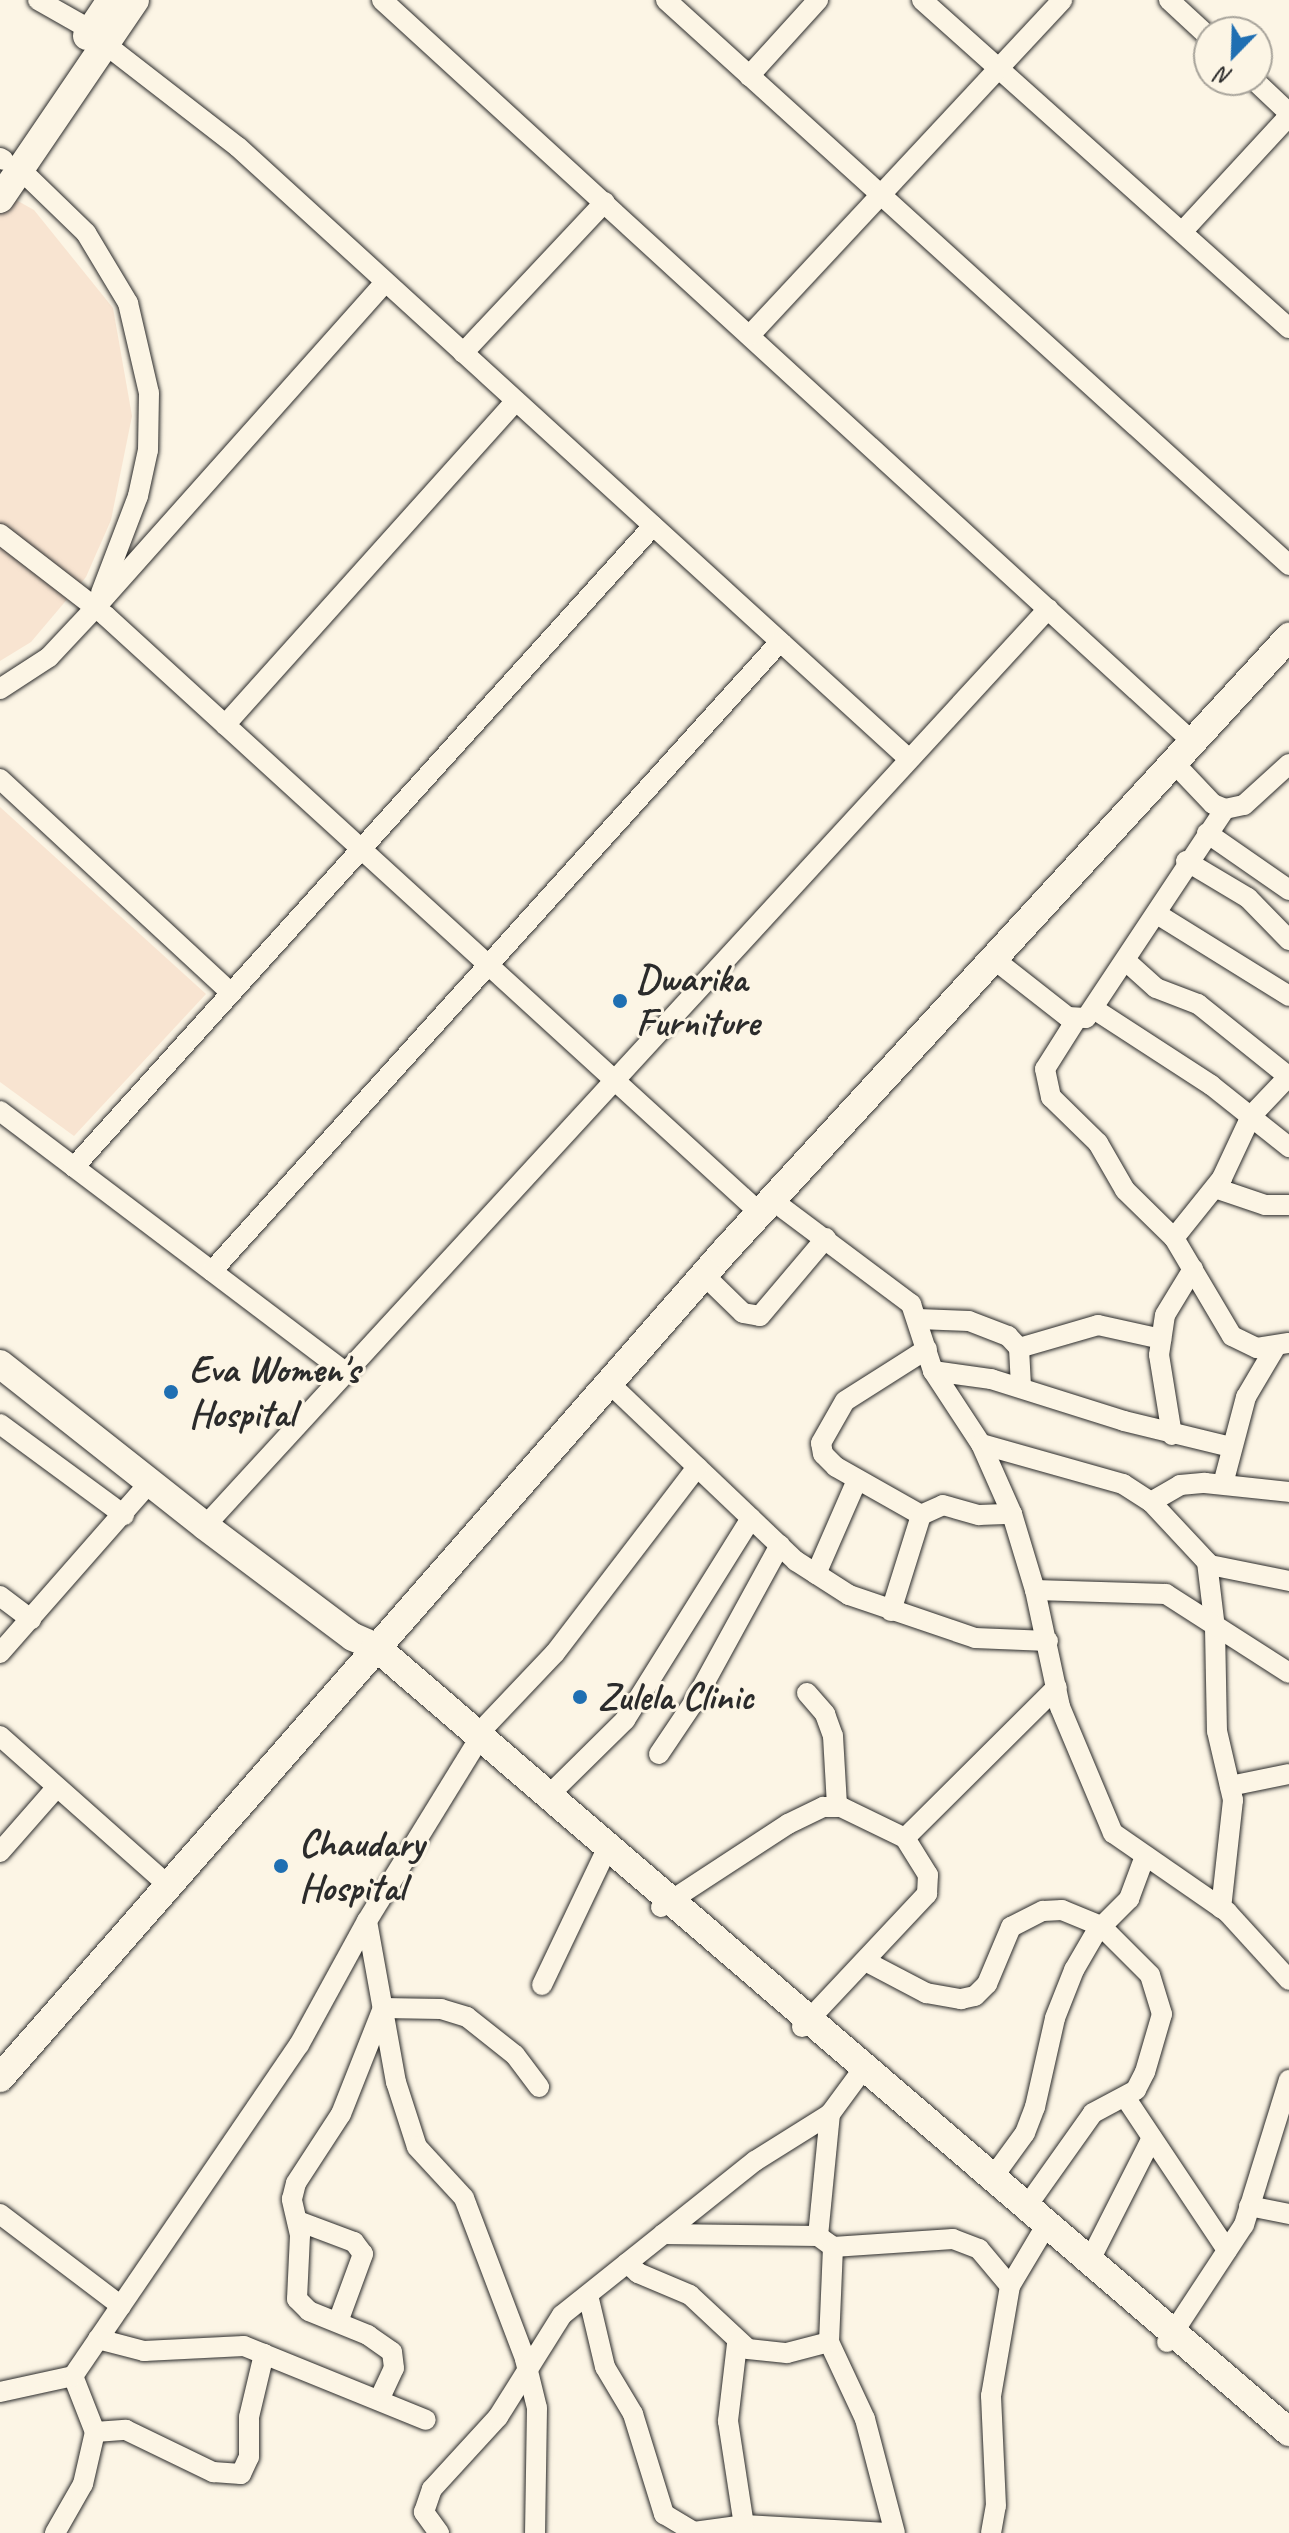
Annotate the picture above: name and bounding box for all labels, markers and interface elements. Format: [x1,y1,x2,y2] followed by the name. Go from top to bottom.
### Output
[1193,16,1273,96] north arrow
[1213,61,1236,92] text: N
[636,956,759,1046] place label: Dwarika Furniture
[611,992,629,1010] marker: Dwarika Furniture
[189,1347,358,1436] place label: Eva Women's Hospital
[160,1381,182,1403] marker: Eva Women's Hospital
[598,1674,754,1720] place label: Zulela Clinic
[569,1686,591,1708] marker: Zulela Clinic
[299,1821,424,1910] place label: Chaudary Hospital
[270,1855,292,1877] marker: Chaudary Hospital

